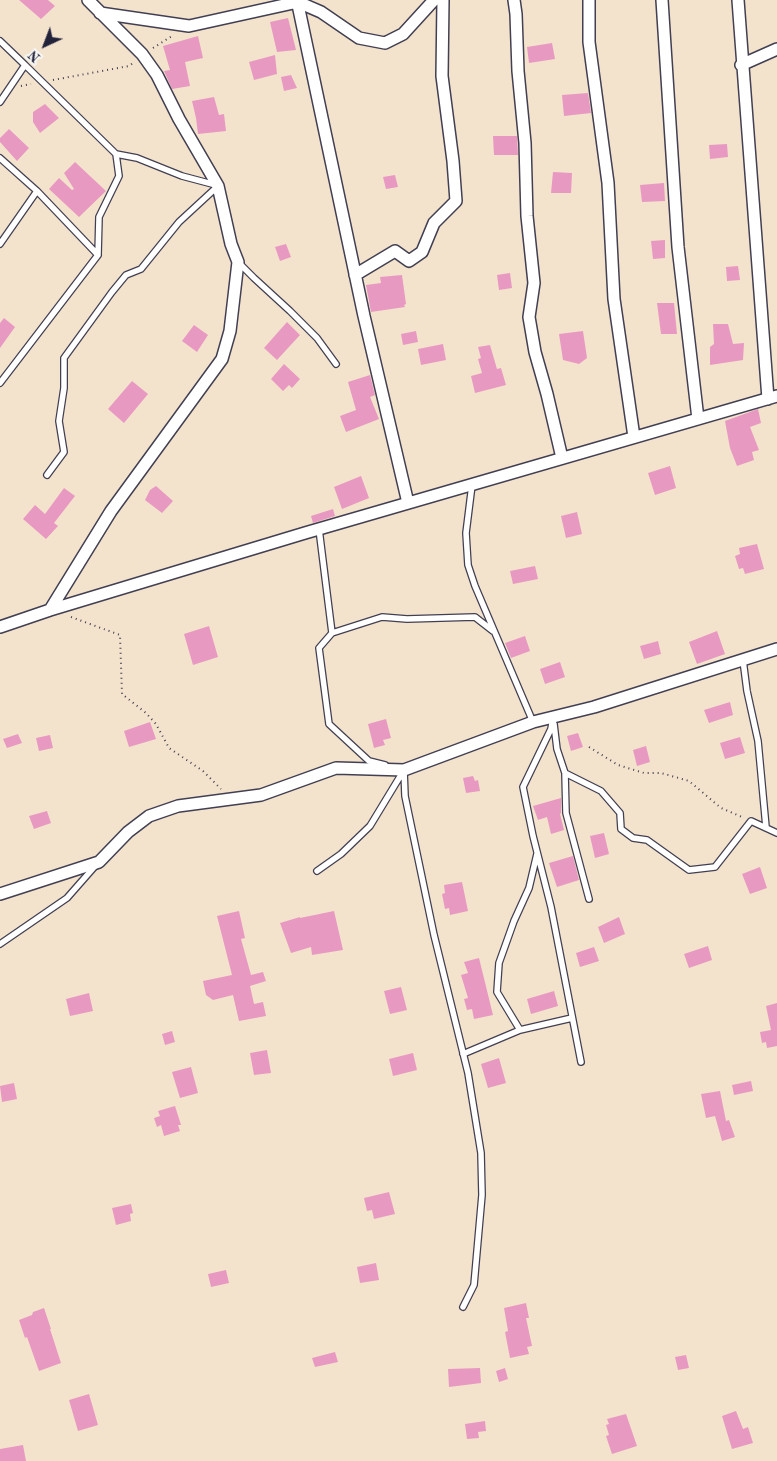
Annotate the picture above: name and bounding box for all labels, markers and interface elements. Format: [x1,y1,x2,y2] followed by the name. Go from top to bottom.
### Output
[20,20,70,70] north arrow
[26,47,43,65] text: N

